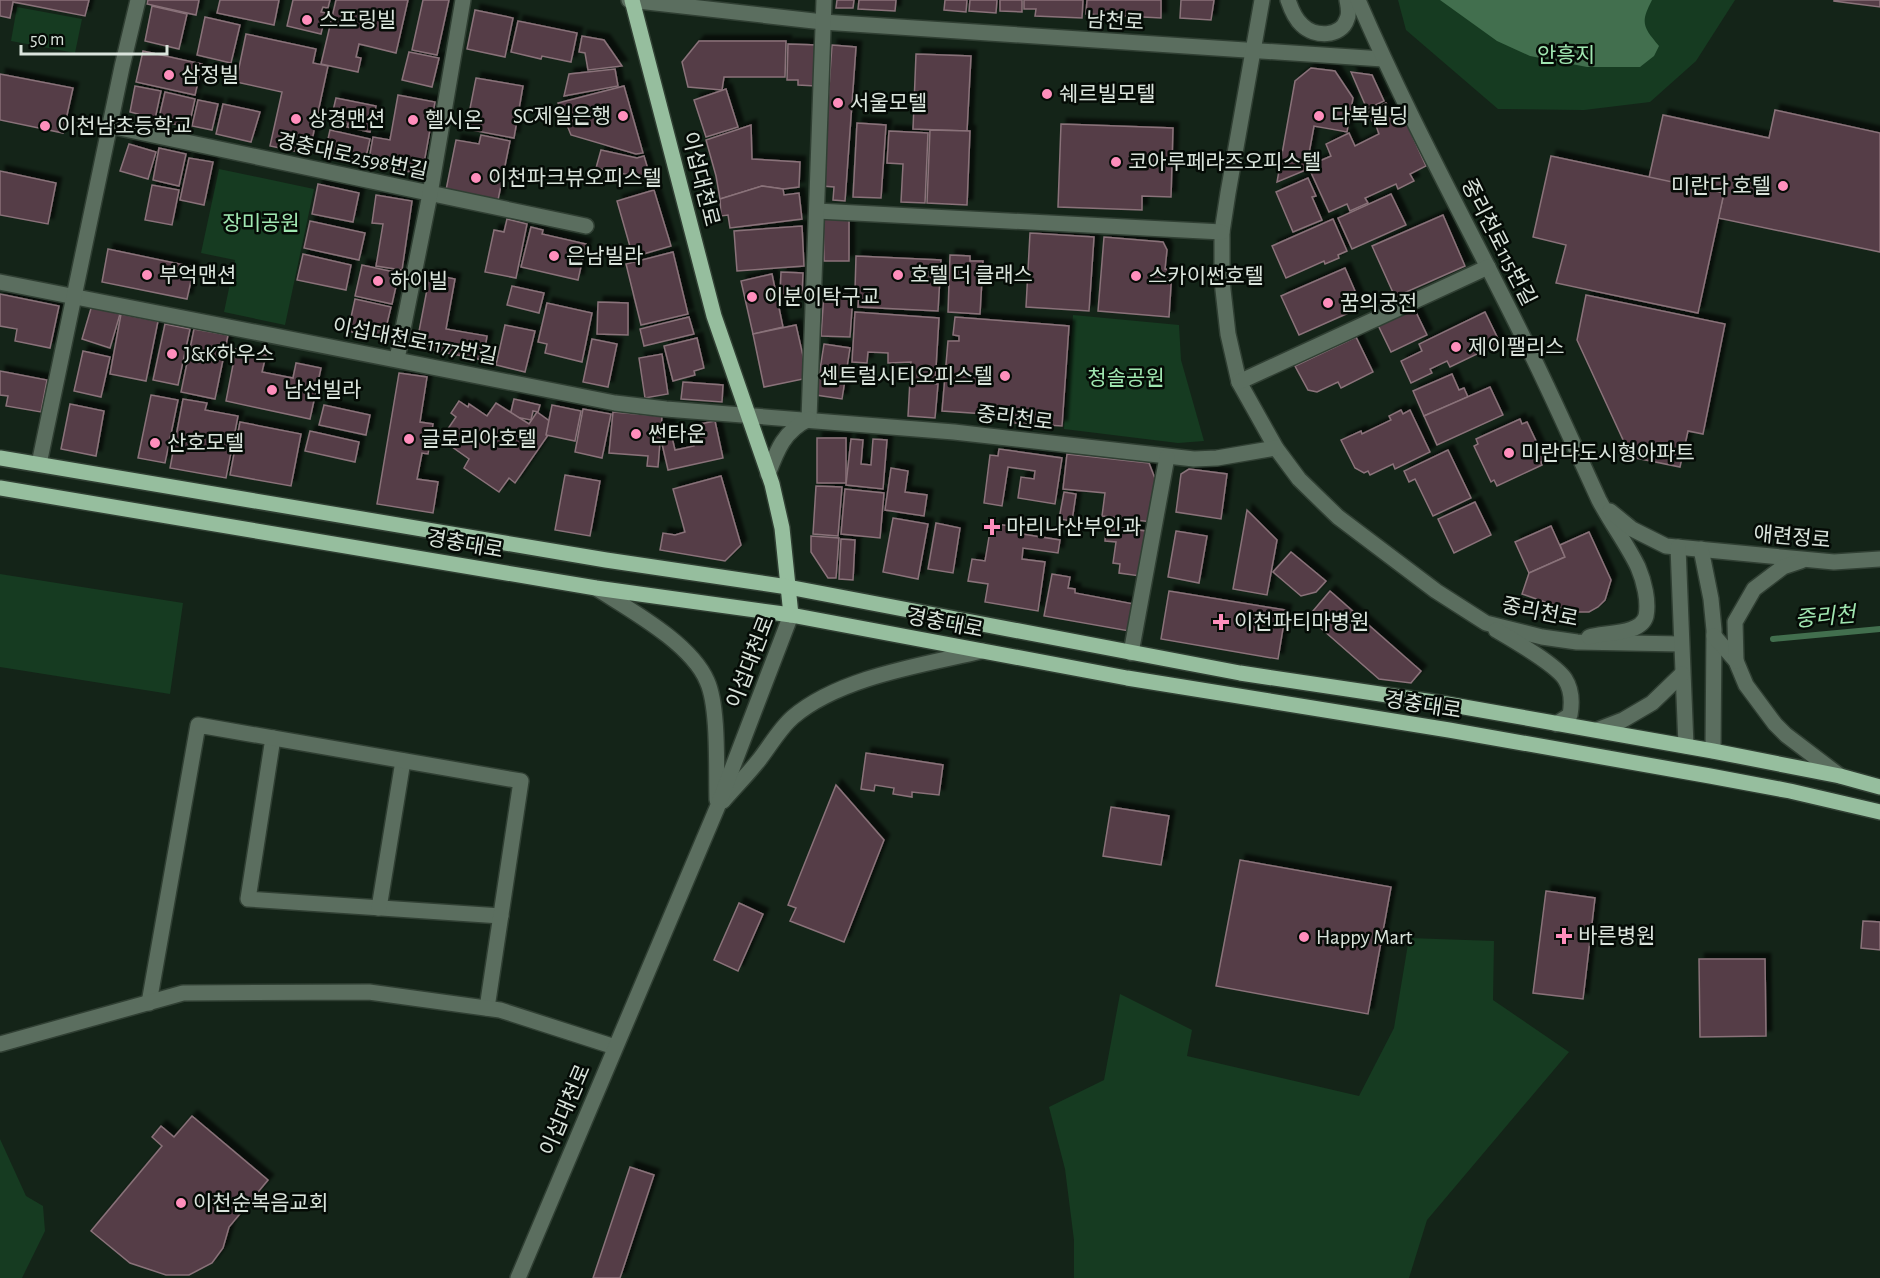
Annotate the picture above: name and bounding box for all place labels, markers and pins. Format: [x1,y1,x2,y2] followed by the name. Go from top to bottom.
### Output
[319,9,396,31] place label: 스프링빌
[300,13,314,27] marker: 스프링빌
[181,64,239,86] place label: 삼정빌
[162,68,176,82] marker: 삼정빌
[1059,83,1156,105] place label: 쉐르빌모텔
[1040,87,1054,101] marker: 쉐르빌모텔
[850,92,927,114] place label: 서울모텔
[831,96,845,110] marker: 서울모텔
[513,105,611,127] place label: SC제일은행
[1331,105,1408,127] place label: 다복빌딩
[308,108,385,130] place label: 상경맨션
[425,109,483,131] place label: 헬시온
[616,109,630,123] marker: SC제일은행
[1312,109,1326,123] marker: 다복빌딩
[289,112,303,126] marker: 상경맨션
[406,113,420,127] marker: 헬시온
[57,115,192,137] place label: 이천남초등학교
[38,119,52,133] marker: 이천남초등학교
[1128,151,1321,173] place label: 코아루페라즈오피스텔
[1109,155,1123,169] marker: 코아루페라즈오피스텔
[488,167,662,189] place label: 이천파크뷰오피스텔
[469,171,483,185] marker: 이천파크뷰오피스텔
[1671,175,1771,197] place label: 미란다 호텔
[1776,179,1790,193] marker: 미란다 호텔
[566,245,643,267] place label: 은남빌라
[547,249,561,263] marker: 은남빌라
[159,264,236,286] place label: 부억맨션
[910,264,1033,286] place label: 호텔 더 클래스
[1148,265,1264,287] place label: 스카이썬호텔
[140,268,154,282] marker: 부억맨션
[891,268,905,282] marker: 호텔 더 클래스
[1129,269,1143,283] marker: 스카이썬호텔
[390,270,448,292] place label: 하이빌
[371,274,385,288] marker: 하이빌
[764,286,880,308] place label: 이분이탁구교
[745,290,759,304] marker: 이분이탁구교
[1340,292,1417,314] place label: 꿈의궁전
[1321,296,1335,310] marker: 꿈의궁전
[1468,336,1565,358] place label: 제이팰리스
[1449,340,1463,354] marker: 제이팰리스
[184,343,275,365] place label: J&K하우스
[165,347,179,361] marker: J&K하우스
[819,365,993,387] place label: 센트럴시티오피스텔
[998,369,1012,383] marker: 센트럴시티오피스텔
[284,379,361,401] place label: 남선빌라
[265,383,279,397] marker: 남선빌라
[648,423,706,445] place label: 썬타운
[629,427,643,441] marker: 썬타운
[421,428,537,450] place label: 글로리아호텔
[167,432,244,454] place label: 산호모텔
[402,432,416,446] marker: 글로리아호텔
[148,436,162,450] marker: 산호모텔
[1521,442,1695,464] place label: 미란다도시형아파트
[1502,446,1516,460] marker: 미란다도시형아파트
[1006,516,1141,538] place label: 마리나산부인과
[983,518,1001,536] marker: 마리나산부인과
[1234,611,1369,633] place label: 이천파티마병원
[1212,613,1230,631] marker: 이천파티마병원
[1578,925,1655,947] place label: 바른병원
[1316,927,1413,948] place label: Happy Mart
[1555,927,1573,945] marker: 바른병원
[1297,930,1311,944] marker: Happy Mart
[193,1192,328,1214] place label: 이천순복음교회
[174,1196,188,1210] marker: 이천순복음교회

